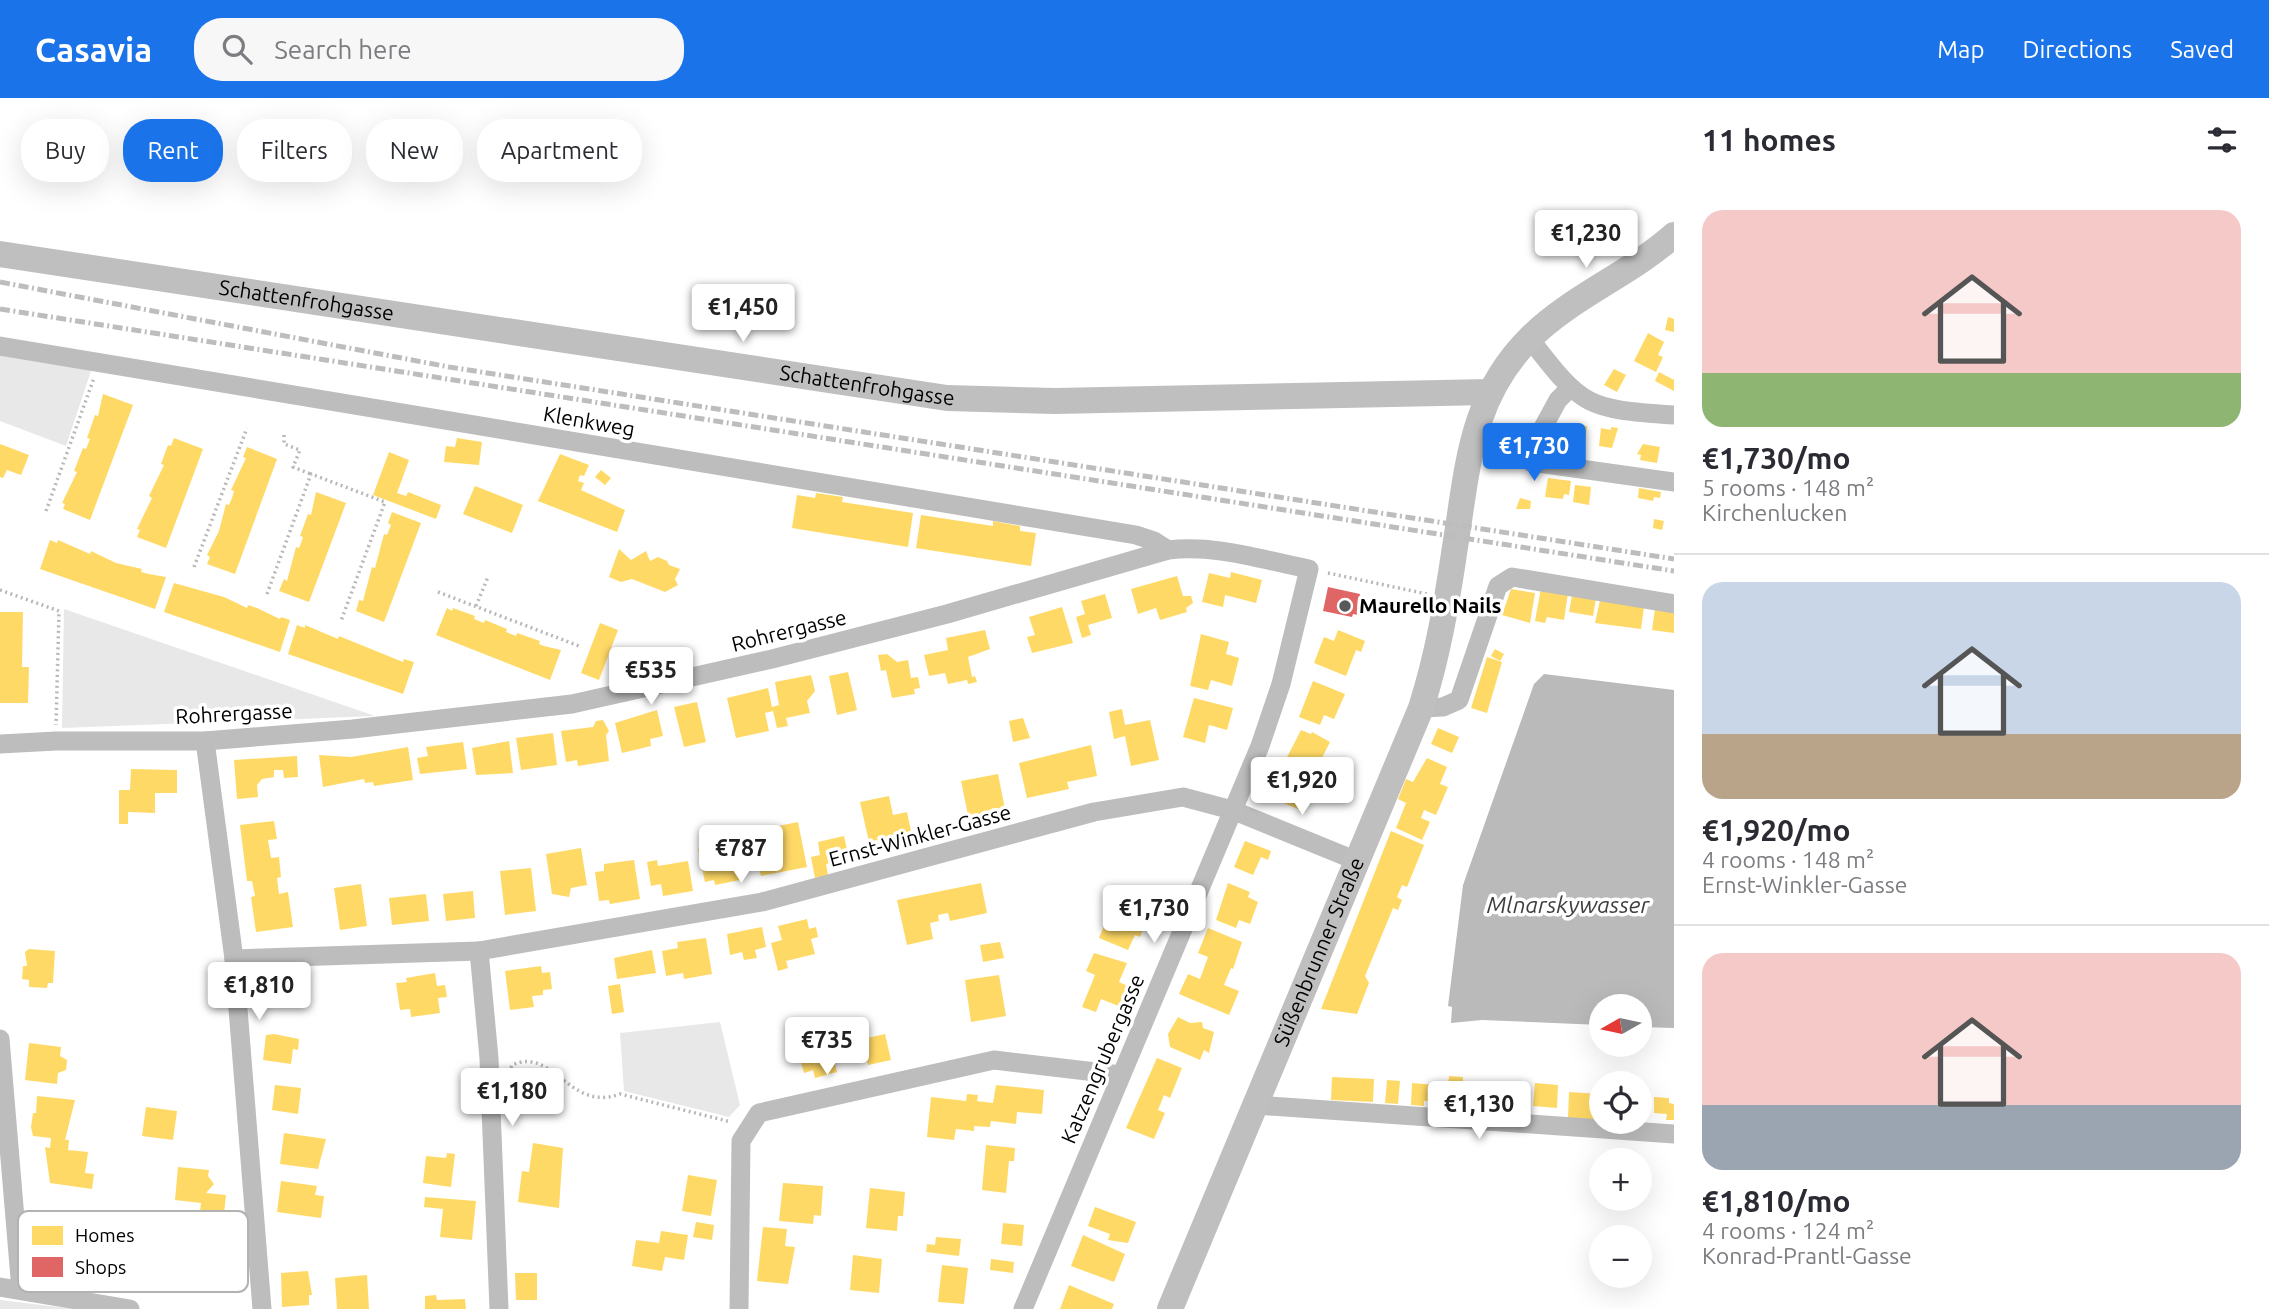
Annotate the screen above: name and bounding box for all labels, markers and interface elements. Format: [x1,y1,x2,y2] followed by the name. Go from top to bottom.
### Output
[194,18,684,81] search box
[218,30,256,68] icon: search
[35,31,152,68] text: Casavia
[274,35,412,64] text: Search here
[1937,36,1984,63] text: Map
[2022,36,2132,63] text: Directions
[2170,36,2234,63] text: Saved
[21,119,109,182] chip: Buy
[123,119,223,182] chip: Rent
[237,119,352,182] chip: Filters
[366,119,463,182] chip: New
[477,119,642,182] chip: Apartment
[2203,121,2241,159] icon: filters
[1702,123,1836,157] text: 11 homes
[1529,211,1643,270] pin: €1,230
[1551,220,1621,245] text: €1,230
[1909,256,2035,382] icon: home
[218,274,396,325] street label: Schattenfrohgasse
[686,285,800,344] pin: €1,450
[708,294,778,319] text: €1,450
[778,360,955,409] street label: Schattenfrohgasse
[542,401,637,441] street label: Klenkweg
[1477,424,1591,483] pin: €1,730
[1499,433,1569,458] text: €1,730
[1702,441,1851,475] text: €1,730/mo
[1702,475,1874,500] text: 5 rooms · 148 m²
[1702,500,1847,525] text: Kirchenlucken
[1359,593,1502,617] place label: Maurello Nails
[1337,598,1353,614] marker: Maurello Nails
[729,604,849,656] street label: Rohrergasse
[1909,628,2035,754] icon: home
[610,648,692,707] pin: €535
[625,657,677,682] text: €535
[175,698,293,728] street label: Rohrergasse
[1245,758,1359,817] pin: €1,920
[1267,767,1337,792] text: €1,920
[826,799,1013,871] street label: Ernst-Winkler-Gasse
[1702,813,1851,847] text: €1,920/mo
[700,826,782,885] pin: €787
[715,835,767,860] text: €787
[1702,847,1874,872] text: 4 rooms · 148 m²
[1268,854,1368,1049] street label: Süßenbrunner Straße
[1702,872,1907,897] text: Ernst-Winkler-Gasse
[1097,886,1211,945] pin: €1,730
[1487,892,1650,917] water label: Mlnarskywasser
[1119,895,1189,920] text: €1,730
[202,962,316,1022] pin: €1,810
[1056,970,1149,1147] street label: Katzengrubergasse
[224,972,294,997] text: €1,810
[1589,994,1652,1057] north arrow
[1589,994,1652,1288] map controls
[1909,999,2035,1125] icon: home
[786,1018,868,1077] pin: €735
[801,1027,853,1052] text: €735
[455,1068,569,1128] pin: €1,180
[1589,1071,1652,1134] button: locate
[477,1078,547,1103] text: €1,180
[1422,1082,1536,1141] pin: €1,130
[1444,1091,1514,1116] text: €1,130
[1589,1148,1652,1211] button: +
[1702,1184,1851,1218] text: €1,810/mo
[18,1211,248,1292] legend
[1702,1218,1874,1243] text: 4 rooms · 124 m²
[75,1224,135,1246] text: Homes
[1589,1225,1652,1288] button: −
[1702,1243,1912,1268] text: Konrad-Prantl-Gasse
[75,1256,126,1278] text: Shops

